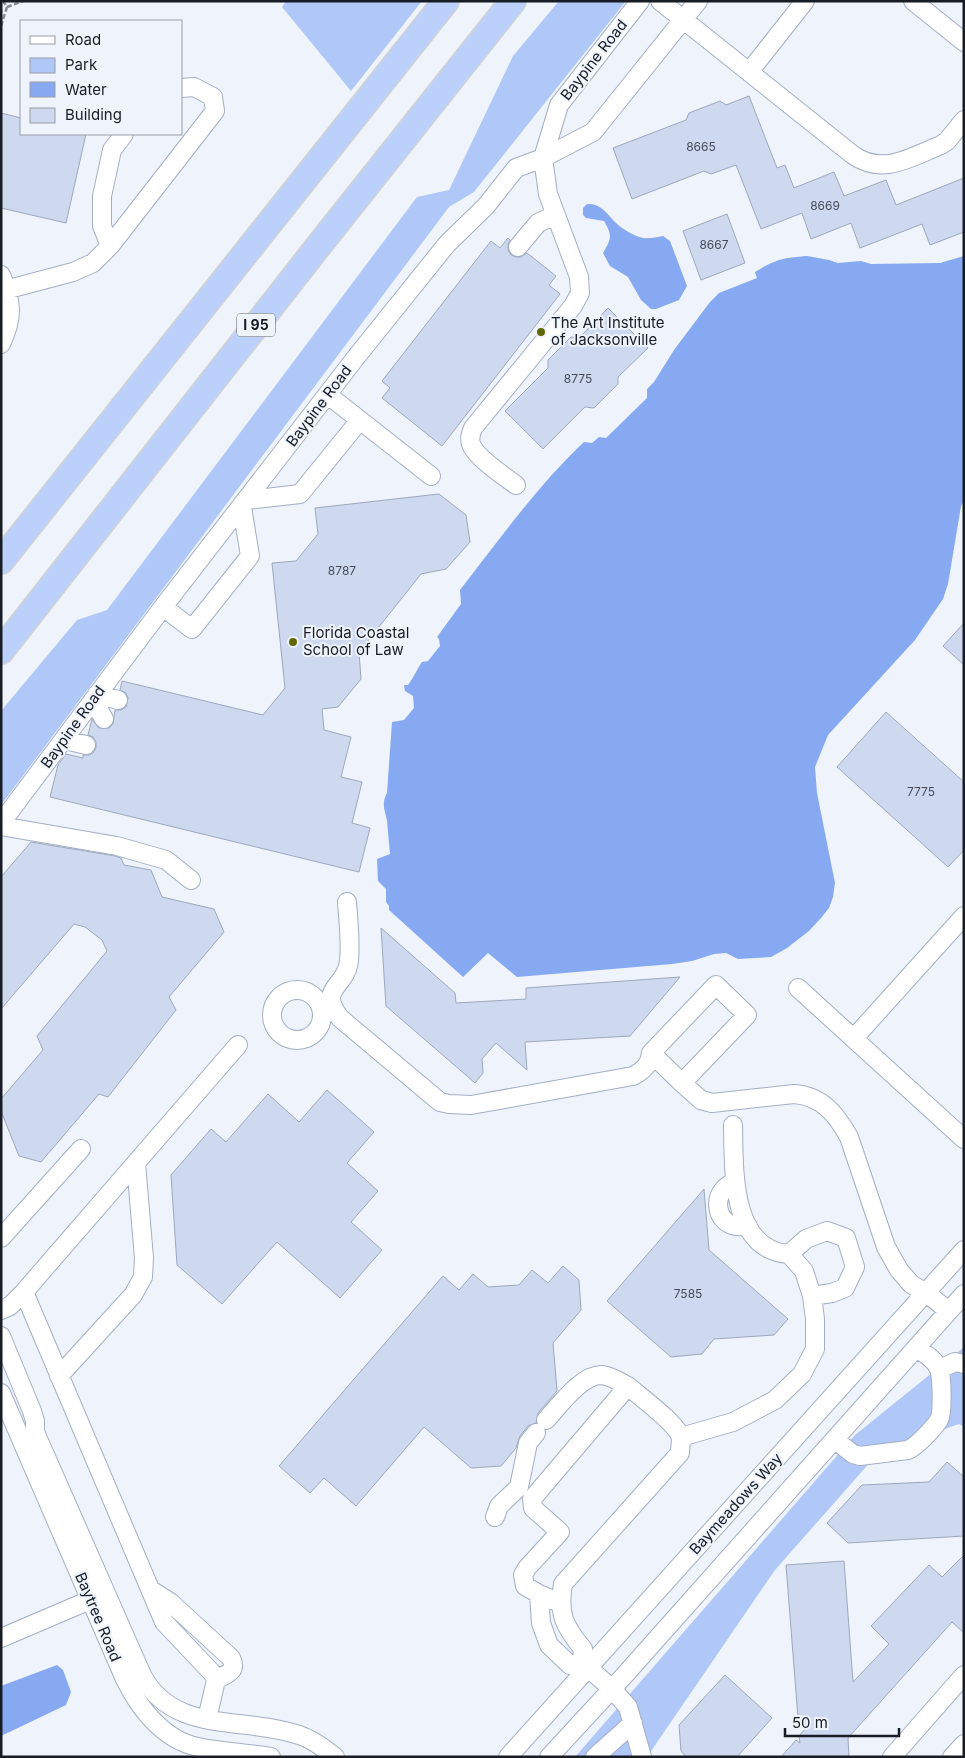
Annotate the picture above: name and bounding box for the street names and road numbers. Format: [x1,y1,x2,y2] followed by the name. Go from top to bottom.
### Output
[556,16,631,104] street label: Baypine Road
[237,314,275,336] road number: I 95
[282,361,355,450] street label: Baypine Road
[36,682,109,772] street label: Baypine Road
[685,1449,787,1558] street label: Baymeadows Way
[71,1569,126,1664] street label: Baytree Road

